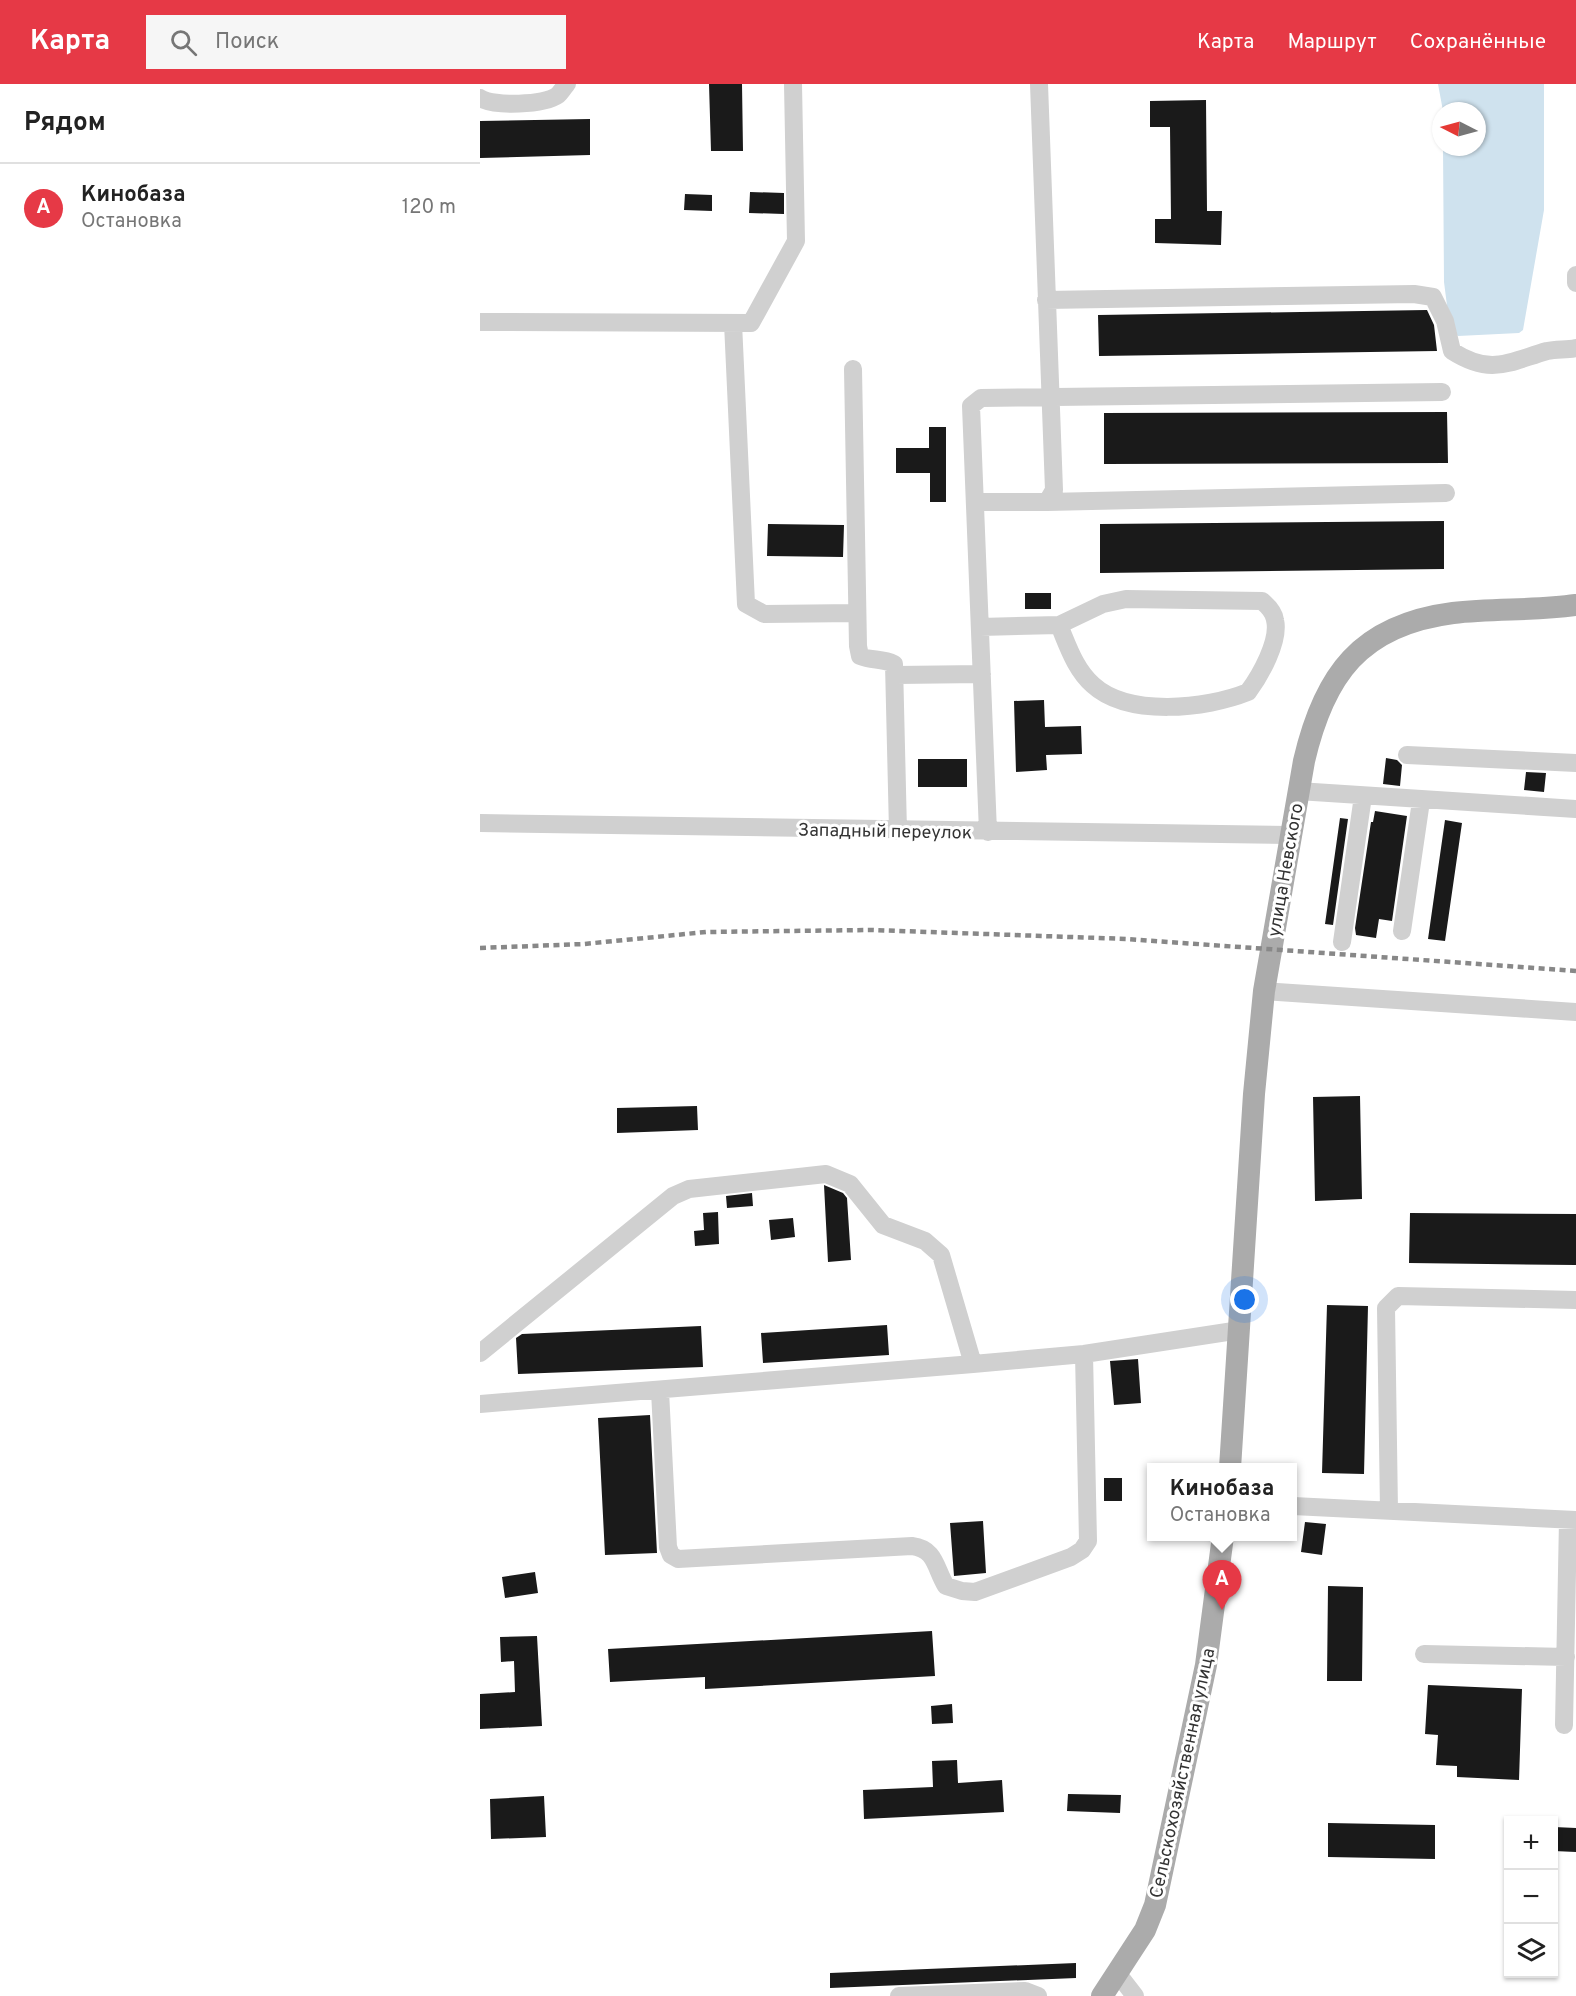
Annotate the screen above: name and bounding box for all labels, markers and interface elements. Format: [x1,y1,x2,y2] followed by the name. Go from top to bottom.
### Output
[146,15,566,69] search box
[30,24,110,60] text: Карта
[167,26,200,59] icon: search
[215,29,279,56] text: Поиск
[1197,29,1254,56] text: Карта
[1287,29,1377,56] text: Маршрут
[1410,29,1546,56] text: Сохранённые
[1432,102,1486,156] north arrow
[24,107,106,140] text: Рядом
[81,182,186,209] text: Кинобаза
[36,195,51,221] text: A
[402,195,456,221] text: 120 m
[81,209,182,235] text: Остановка
[1263,801,1310,939] street label: улица Невского
[798,819,972,846] street label: Западный переулок
[1230,1285,1259,1314] your location
[1147,1463,1297,1541] popup
[1170,1476,1274,1503] text: Кинобаза
[1170,1503,1271,1529] text: Остановка
[1202,1560,1242,1610] pin: A
[1146,1646,1221,1900] street label: Сельскохозяйственная улица
[1504,1816,1558,1978] map controls
[1504,1816,1558,1870] button: +
[1504,1870,1558,1924] button: −
[1504,1924,1558,1978] button: layers

